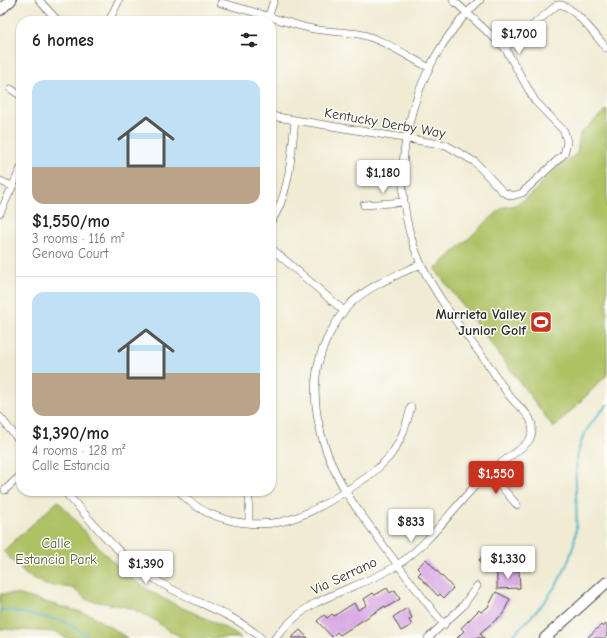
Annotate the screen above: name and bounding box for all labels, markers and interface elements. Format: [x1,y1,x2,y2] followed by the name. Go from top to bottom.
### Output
[486,21,552,55] pin: $1,700
[501,26,537,41] text: $1,700
[238,29,260,51] icon: filters
[32,31,94,50] text: 6 homes
[323,104,448,142] street label: Kentucky Derby Way
[110,106,182,178] icon: home
[350,160,416,194] pin: $1,180
[366,165,400,180] text: $1,180
[32,212,110,231] text: $1,550/mo
[32,231,124,246] text: 3 rooms · 116 m²
[32,246,108,261] text: Genova Court
[436,306,527,339] place label: Murrieta Valley Junior Golf
[528,309,554,335] sports icon: Murrieta Valley Junior Golf
[110,318,182,390] icon: home
[32,424,109,443] text: $1,390/mo
[32,443,125,458] text: 4 rooms · 128 m²
[32,458,110,473] text: Calle Estancia
[463,461,529,495] pin: $1,550
[478,466,514,481] text: $1,550
[387,509,435,543] pin: $833
[397,514,425,529] text: $833
[15,535,97,568] park label: Calle Estancia Park
[475,546,541,580] pin: $1,330
[113,551,179,585] pin: $1,390
[490,551,526,566] text: $1,330
[308,553,380,599] street label: Via Serrano
[128,556,164,571] text: $1,390

